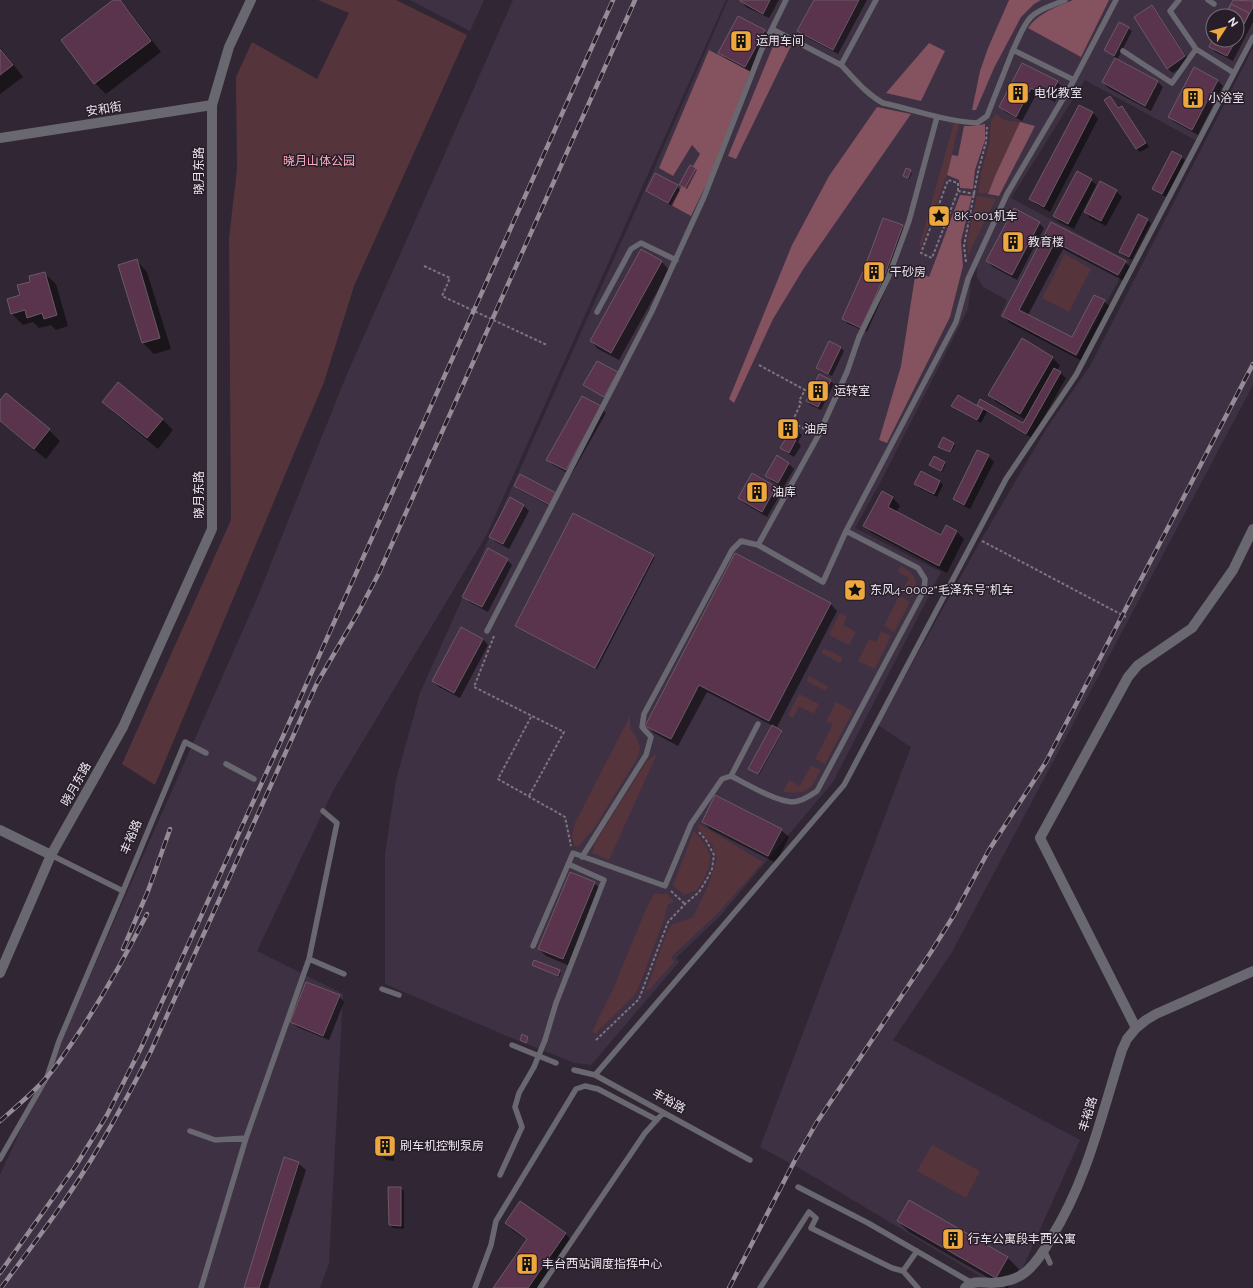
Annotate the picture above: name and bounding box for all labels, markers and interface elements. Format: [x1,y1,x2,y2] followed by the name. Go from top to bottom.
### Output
[1205,8,1245,48] north arrow
[1225,15,1240,30] text: N
[728,28,754,54] building icon: 运用车间
[756,34,804,48] place label: 运用车间
[1005,80,1031,106] building icon: 电化教室
[1180,85,1206,111] building icon: 小浴室
[1034,86,1082,100] place label: 电化教室
[1208,91,1244,105] place label: 小浴室
[85,99,123,119] street label: 安和街
[192,147,206,195] street label: 晓月东路
[283,154,355,168] park label: 晓月山体公园
[926,203,952,229] place icon: 8K-001机车
[954,209,1018,223] place label: 8K-001机车
[1000,229,1026,255] building icon: 教育楼
[1028,235,1064,249] place label: 教育楼
[861,259,887,285] building icon: 干砂房
[890,265,926,279] place label: 干砂房
[805,378,831,404] building icon: 运转室
[834,384,870,398] place label: 运转室
[775,416,801,442] building icon: 油房
[804,422,828,436] place label: 油房
[192,471,206,519] street label: 晓月东路
[744,479,770,505] building icon: 油库
[772,485,796,499] place label: 油库
[842,577,868,603] place icon: 东风4-0002“毛泽东号”机车
[870,583,1013,597] place label: 东风4-0002“毛泽东号”机车
[58,760,94,808] street label: 晓月东路
[118,818,144,856] street label: 丰裕路
[650,1086,688,1116] street label: 丰裕路
[1076,1095,1100,1133] street label: 丰裕路
[372,1133,398,1159] building icon: 刷车机控制泵房
[400,1139,484,1153] place label: 刷车机控制泵房
[940,1226,966,1252] building icon: 行车公寓段丰西公寓
[968,1232,1076,1246] place label: 行车公寓段丰西公寓
[514,1251,540,1277] building icon: 丰台西站调度指挥中心
[542,1257,662,1271] place label: 丰台西站调度指挥中心

